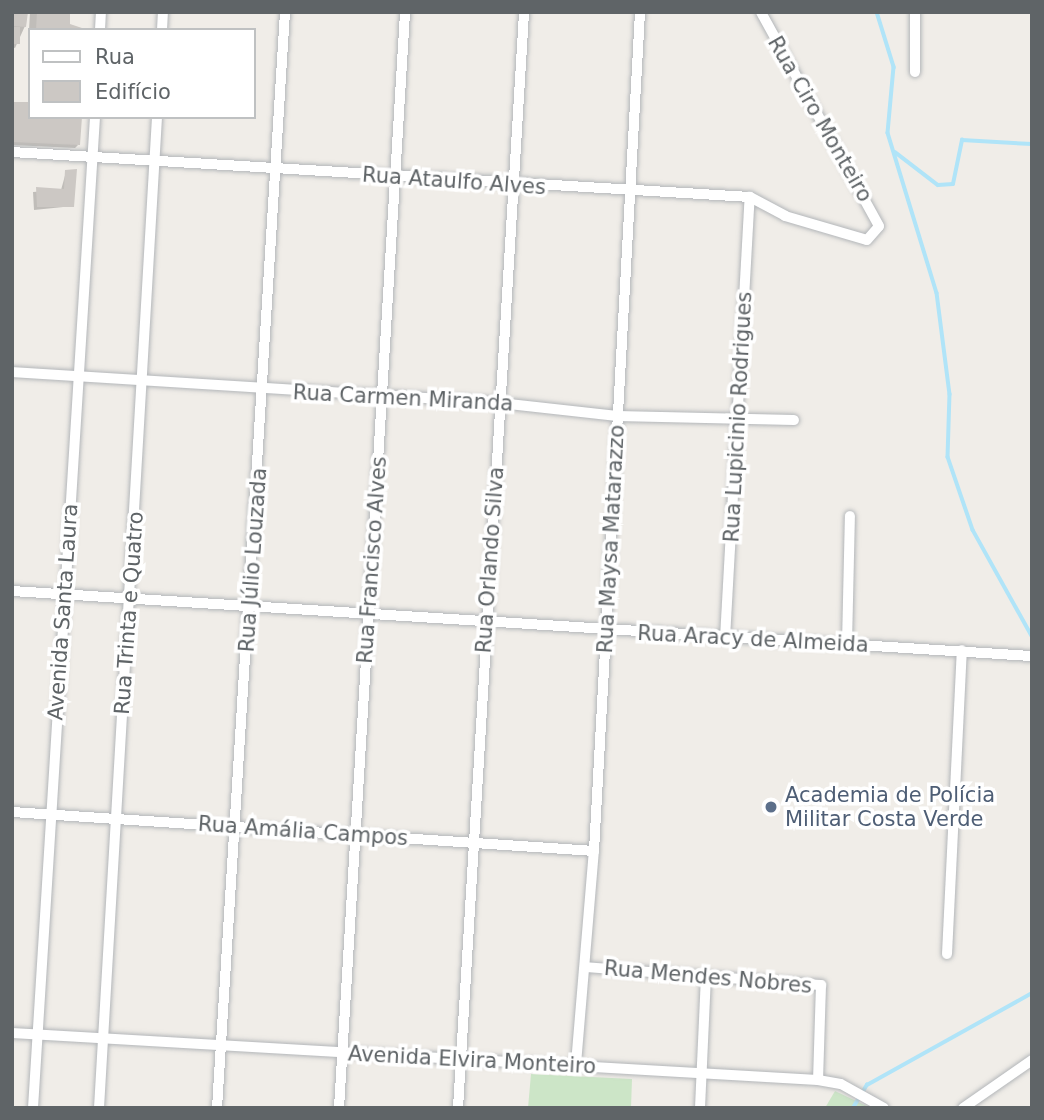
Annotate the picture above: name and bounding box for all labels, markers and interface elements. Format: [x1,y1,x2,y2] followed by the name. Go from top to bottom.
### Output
[28,28,256,119] legend
[762,32,878,206] street label: Rua Ciro Monteiro
[95,45,135,69] text: Rua
[95,80,171,104] text: Edifício
[361,162,547,200] street label: Rua Ataulfo Alves
[719,291,757,543] street label: Rua Lupicinio Rodrigues
[292,380,514,416] street label: Rua Carmen Miranda
[592,424,630,654] street label: Rua Maysa Matarazzo
[352,456,392,664] street label: Rua Francisco Alves
[471,466,509,654] street label: Rua Orlando Silva
[234,467,272,653] street label: Rua Júlio Louzada
[43,503,83,721] street label: Avenida Santa Laura
[109,511,149,715] street label: Rua Trinta e Quatro
[637,620,869,658] street label: Rua Aracy de Almeida
[785,782,995,832] place label: Academia de Polícia Militar Costa Verde
[763,799,779,815] marker: Academia de Polícia Militar Costa Verde
[197,811,409,851] street label: Rua Amália Campos
[603,955,813,999] street label: Rua Mendes Nobres
[347,1041,597,1079] street label: Avenida Elvira Monteiro

